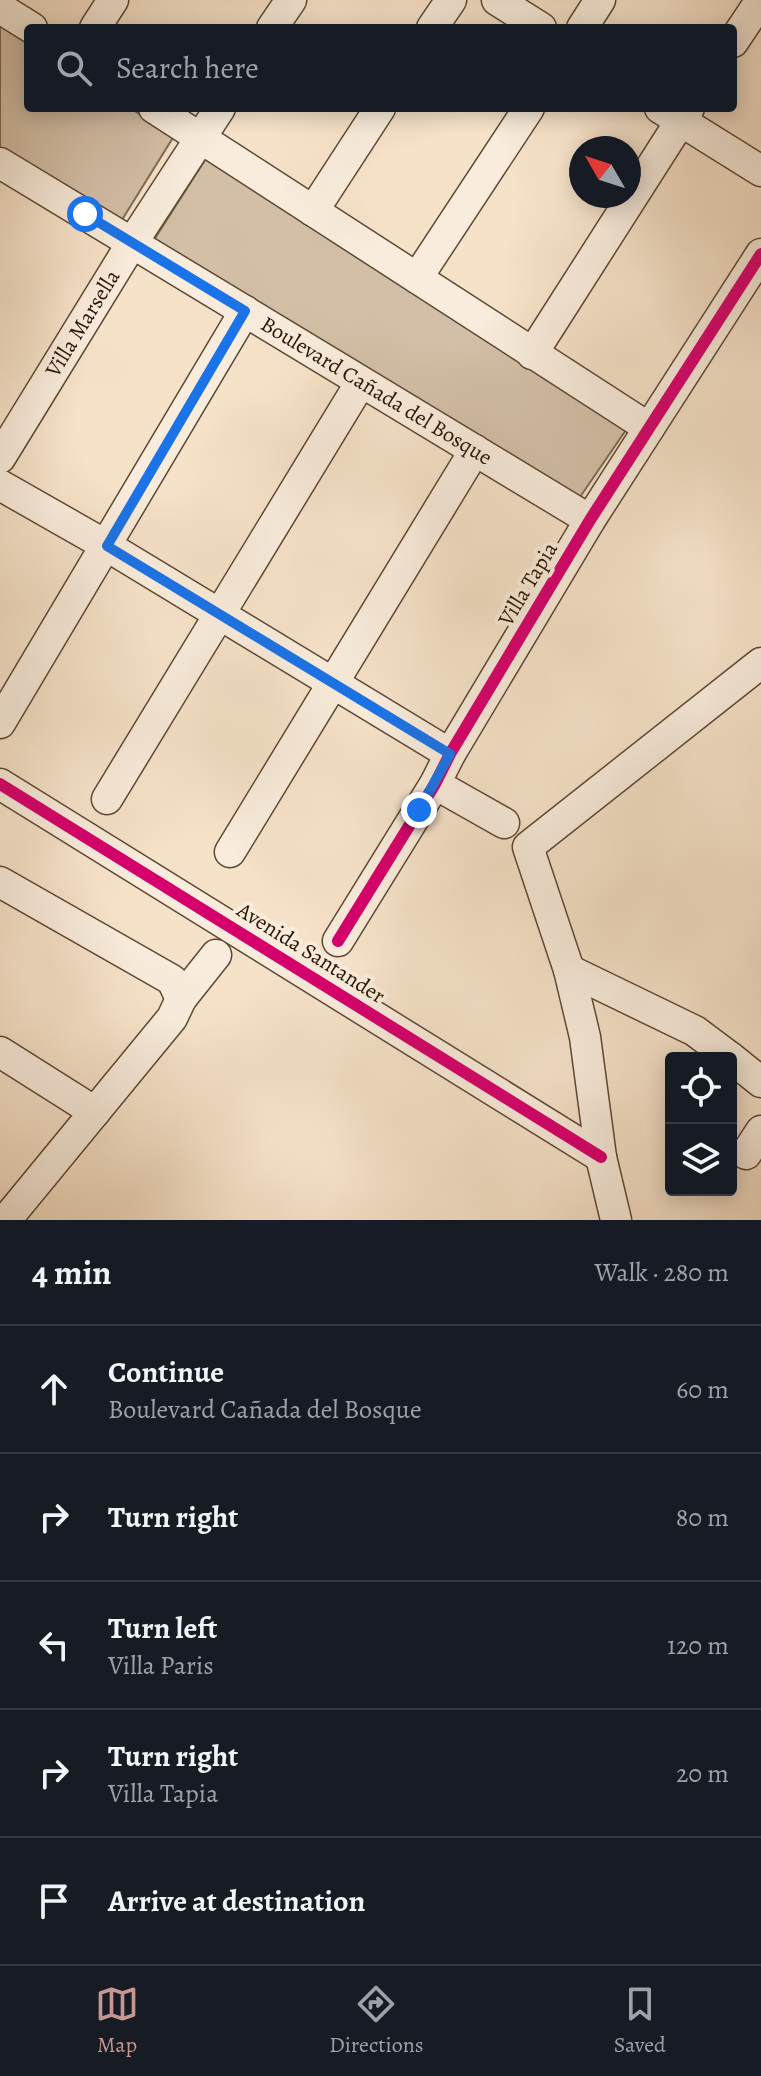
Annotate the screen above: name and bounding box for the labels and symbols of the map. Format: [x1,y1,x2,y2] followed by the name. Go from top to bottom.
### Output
[569,136,641,208] north arrow
[67,196,103,232] route start
[38,263,127,384] street label: Villa Marsella
[255,309,498,472] street label: Boulevard Cañada del Bosque
[491,536,565,633] street label: Villa Tapia
[401,792,437,828] route end
[230,895,391,1011] street label: Avenida Santander

